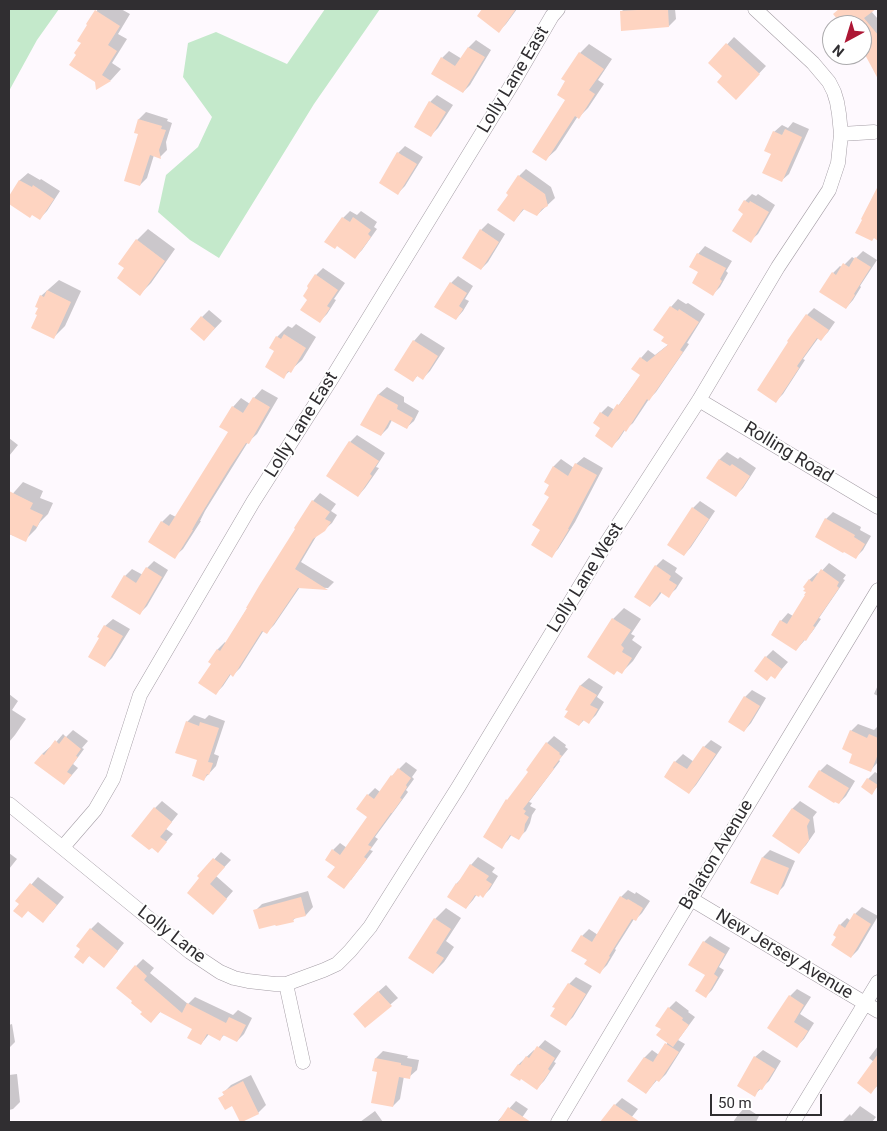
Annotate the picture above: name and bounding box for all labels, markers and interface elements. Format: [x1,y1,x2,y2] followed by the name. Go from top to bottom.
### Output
[822,15,872,65] north arrow
[474,23,554,137] street label: Lolly Lane East
[829,42,847,60] text: N
[261,368,343,482] street label: Lolly Lane East
[739,418,837,488] street label: Rolling Road
[544,519,628,637] street label: Lolly Lane West
[676,796,758,914] street label: Balaton Avenue
[133,902,209,968] street label: Lolly Lane
[711,905,857,1005] street label: New Jersey Avenue
[712,1084,824,1116] scale bar
[718,1094,752,1112] text: 50 m

